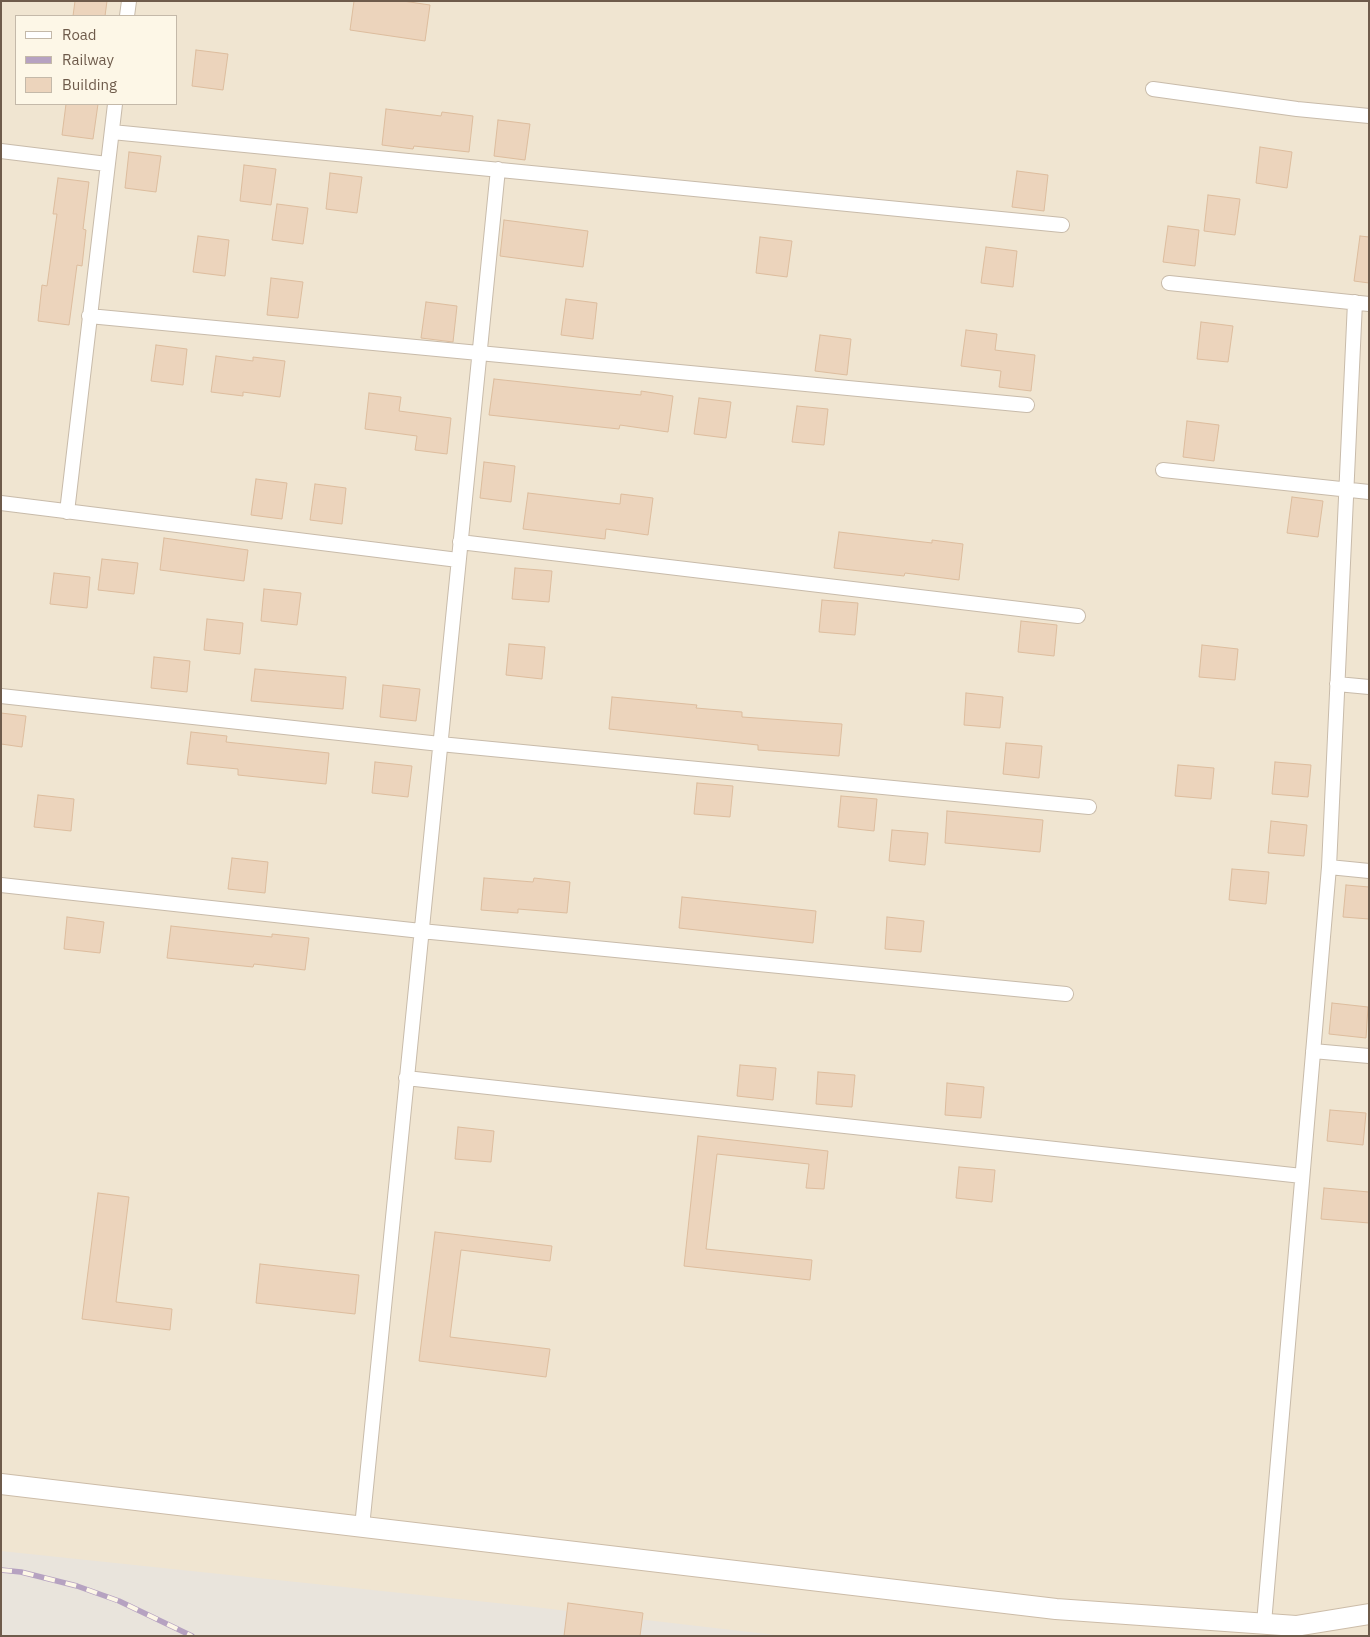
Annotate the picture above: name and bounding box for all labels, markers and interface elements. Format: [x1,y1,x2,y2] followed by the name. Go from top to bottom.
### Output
[15,15,178,105] legend
[62,25,97,44] text: Road
[62,50,114,69] text: Railway
[62,75,117,94] text: Building

